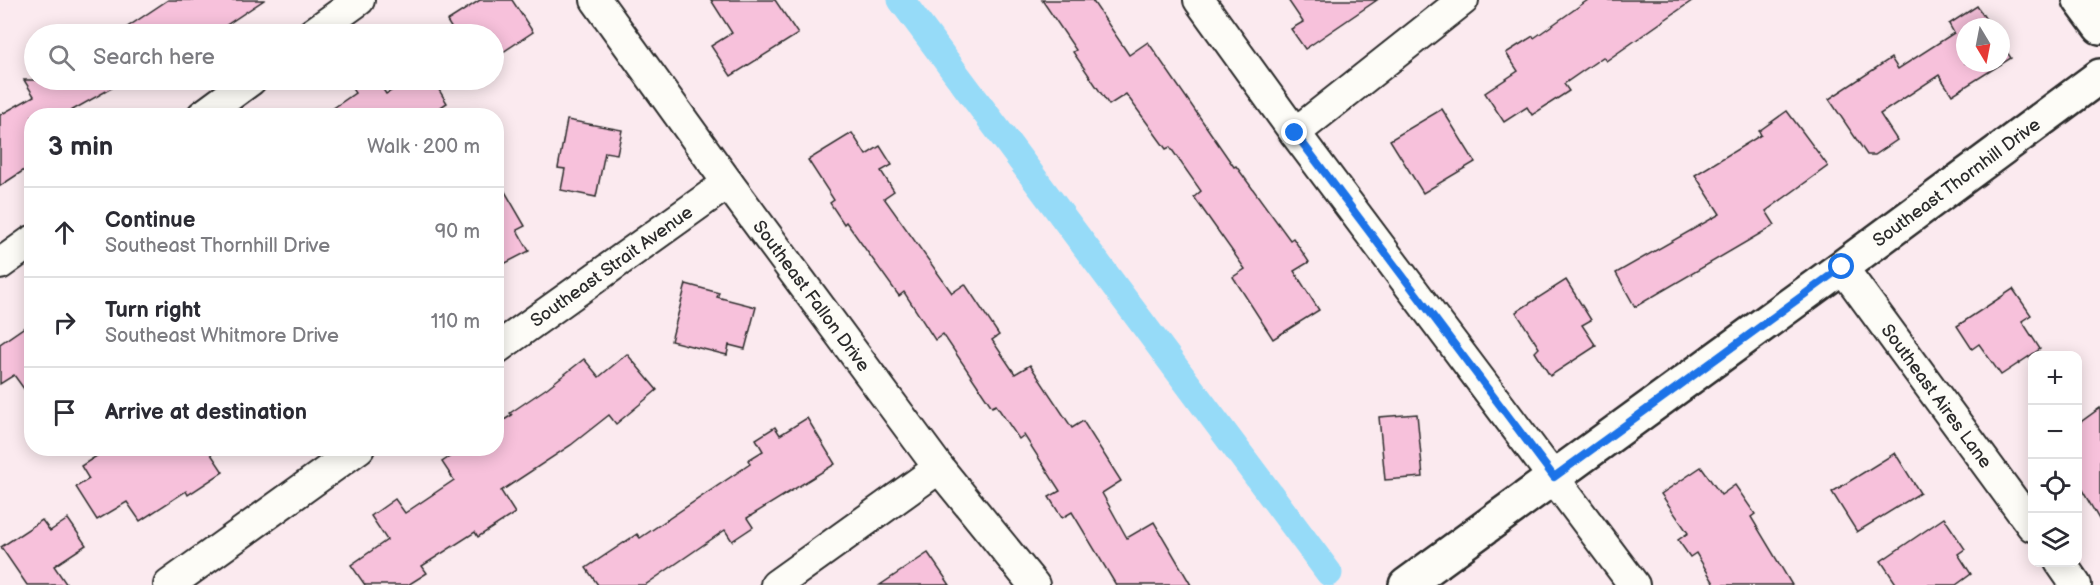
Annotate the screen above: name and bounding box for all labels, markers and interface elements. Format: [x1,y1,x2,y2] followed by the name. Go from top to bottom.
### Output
[1956,18,2010,72] north arrow
[24,24,504,90] search box
[45,41,78,74] icon: search
[93,44,215,71] text: Search here
[1869,113,2044,251] street label: Southeast Thornhill Drive
[1281,119,1307,145] route end
[48,132,113,163] text: 3 min
[367,135,480,159] text: Walk · 200 m
[526,201,697,331] street label: Southeast Strait Avenue
[105,207,195,234] text: Continue
[48,216,81,249] icon: ahead
[749,216,874,376] street label: Southeast Fallon Drive
[435,220,480,244] text: 90 m
[105,234,330,258] text: Southeast Thornhill Drive
[1828,253,1854,279] route start
[105,297,201,324] text: Turn right
[48,306,81,339] icon: right
[431,310,480,334] text: 110 m
[1877,320,1997,472] street label: Southeast Aires Lane
[105,324,339,348] text: Southeast Whitmore Drive
[2028,351,2082,567] map controls
[2028,351,2082,405] button: +
[48,396,81,429] icon: arrive
[105,399,307,426] text: Arrive at destination
[2028,405,2082,459] button: −
[2028,459,2082,513] button: locate
[2028,513,2082,567] button: layers

